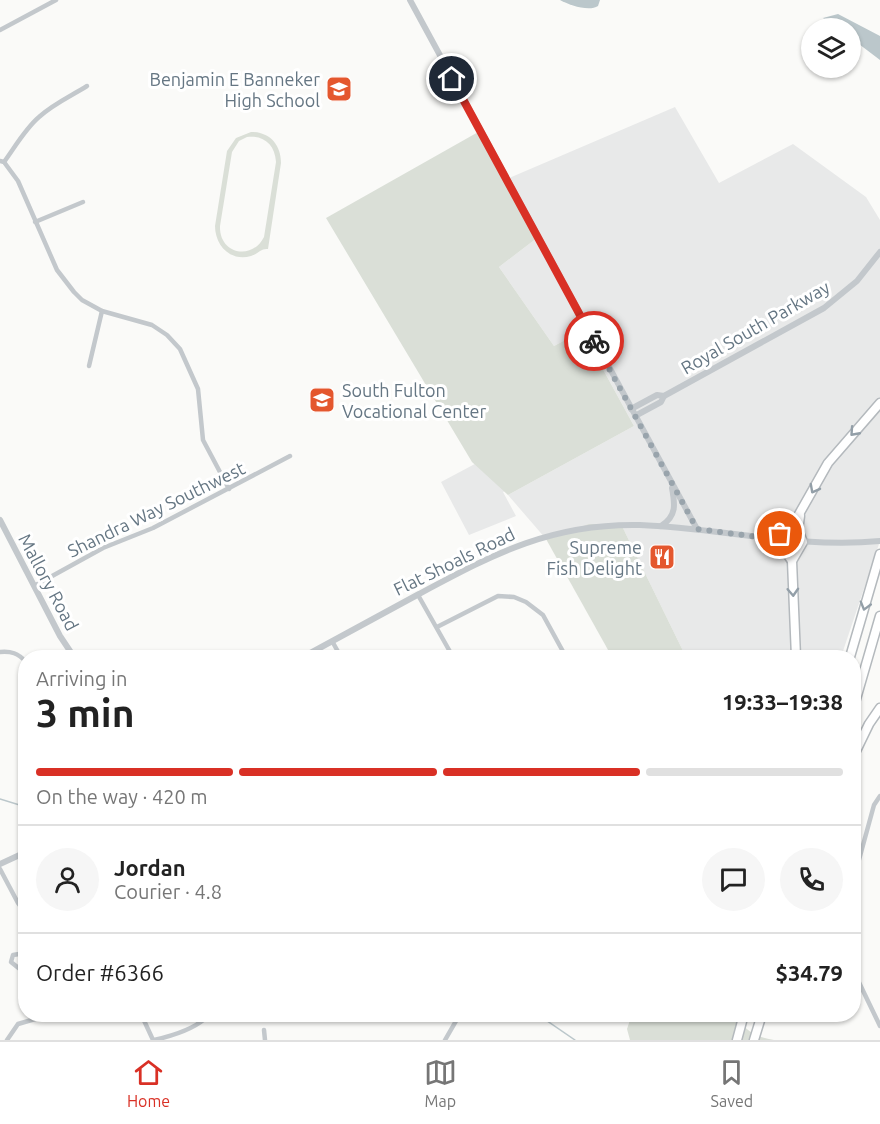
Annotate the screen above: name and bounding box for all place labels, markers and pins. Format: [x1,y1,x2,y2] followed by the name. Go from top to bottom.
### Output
[426,53,477,104] pin
[149,69,320,110] place label: Benjamin E Banneker High School
[324,74,354,104] school or university icon: Benjamin E Banneker High School
[342,380,486,421] place label: South Fulton Vocational Center
[307,385,337,415] school or university icon: South Fulton Vocational Center
[754,508,805,559] pin
[547,537,642,578] place label: Supreme Fish Delight
[647,542,677,572] restaurant icon: Supreme Fish Delight

